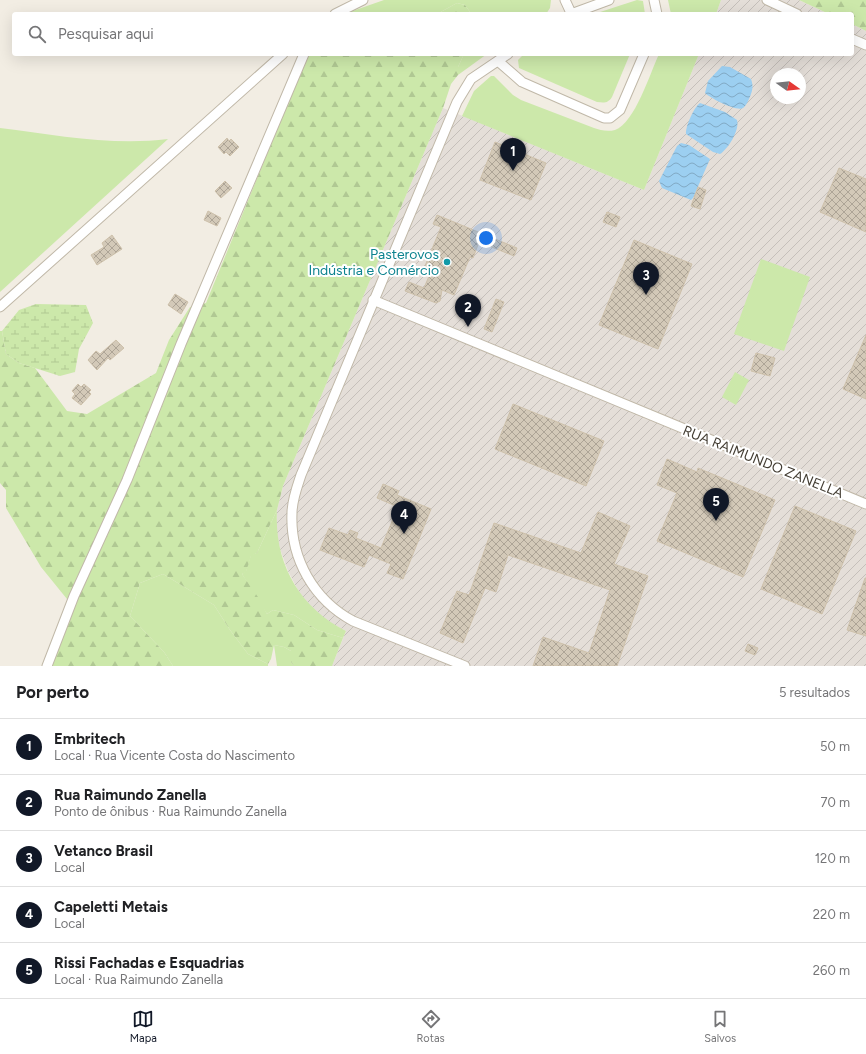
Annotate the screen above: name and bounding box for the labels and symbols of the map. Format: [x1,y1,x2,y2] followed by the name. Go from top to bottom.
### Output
[770,68,806,104] north arrow
[500,138,526,171] pin: 1
[476,228,496,248] your location
[308,246,439,279] place label: Pasterovos Indústria e Comércio
[442,257,452,267] marker: Pasterovos Indústria e Comércio
[633,262,659,295] pin: 3
[455,294,481,327] pin: 2
[680,422,846,502] street label: RUA RAIMUNDO ZANELLA
[703,488,729,521] pin: 5
[391,501,417,534] pin: 4

